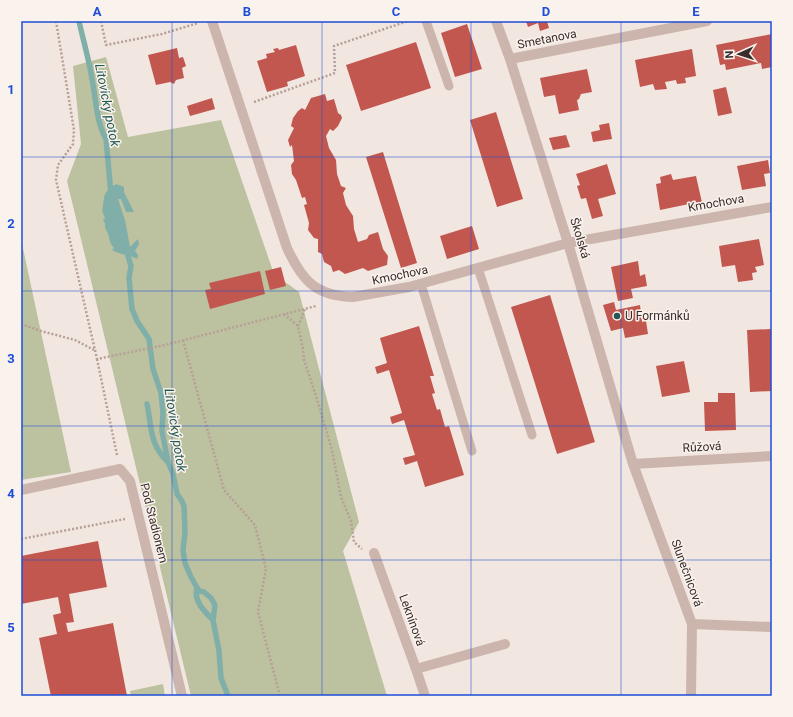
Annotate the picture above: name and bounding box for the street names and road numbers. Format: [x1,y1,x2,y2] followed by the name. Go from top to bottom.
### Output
[516,26,578,52] street label: Smetanova
[687,191,745,215] street label: Kmochova
[567,216,594,260] street label: Školská
[371,262,429,288] street label: Kmochova
[682,439,722,455] street label: Růžová
[137,482,171,564] street label: Pod Stadionem
[668,537,706,609] street label: Slunečnicová
[396,592,428,648] street label: Leknínová

